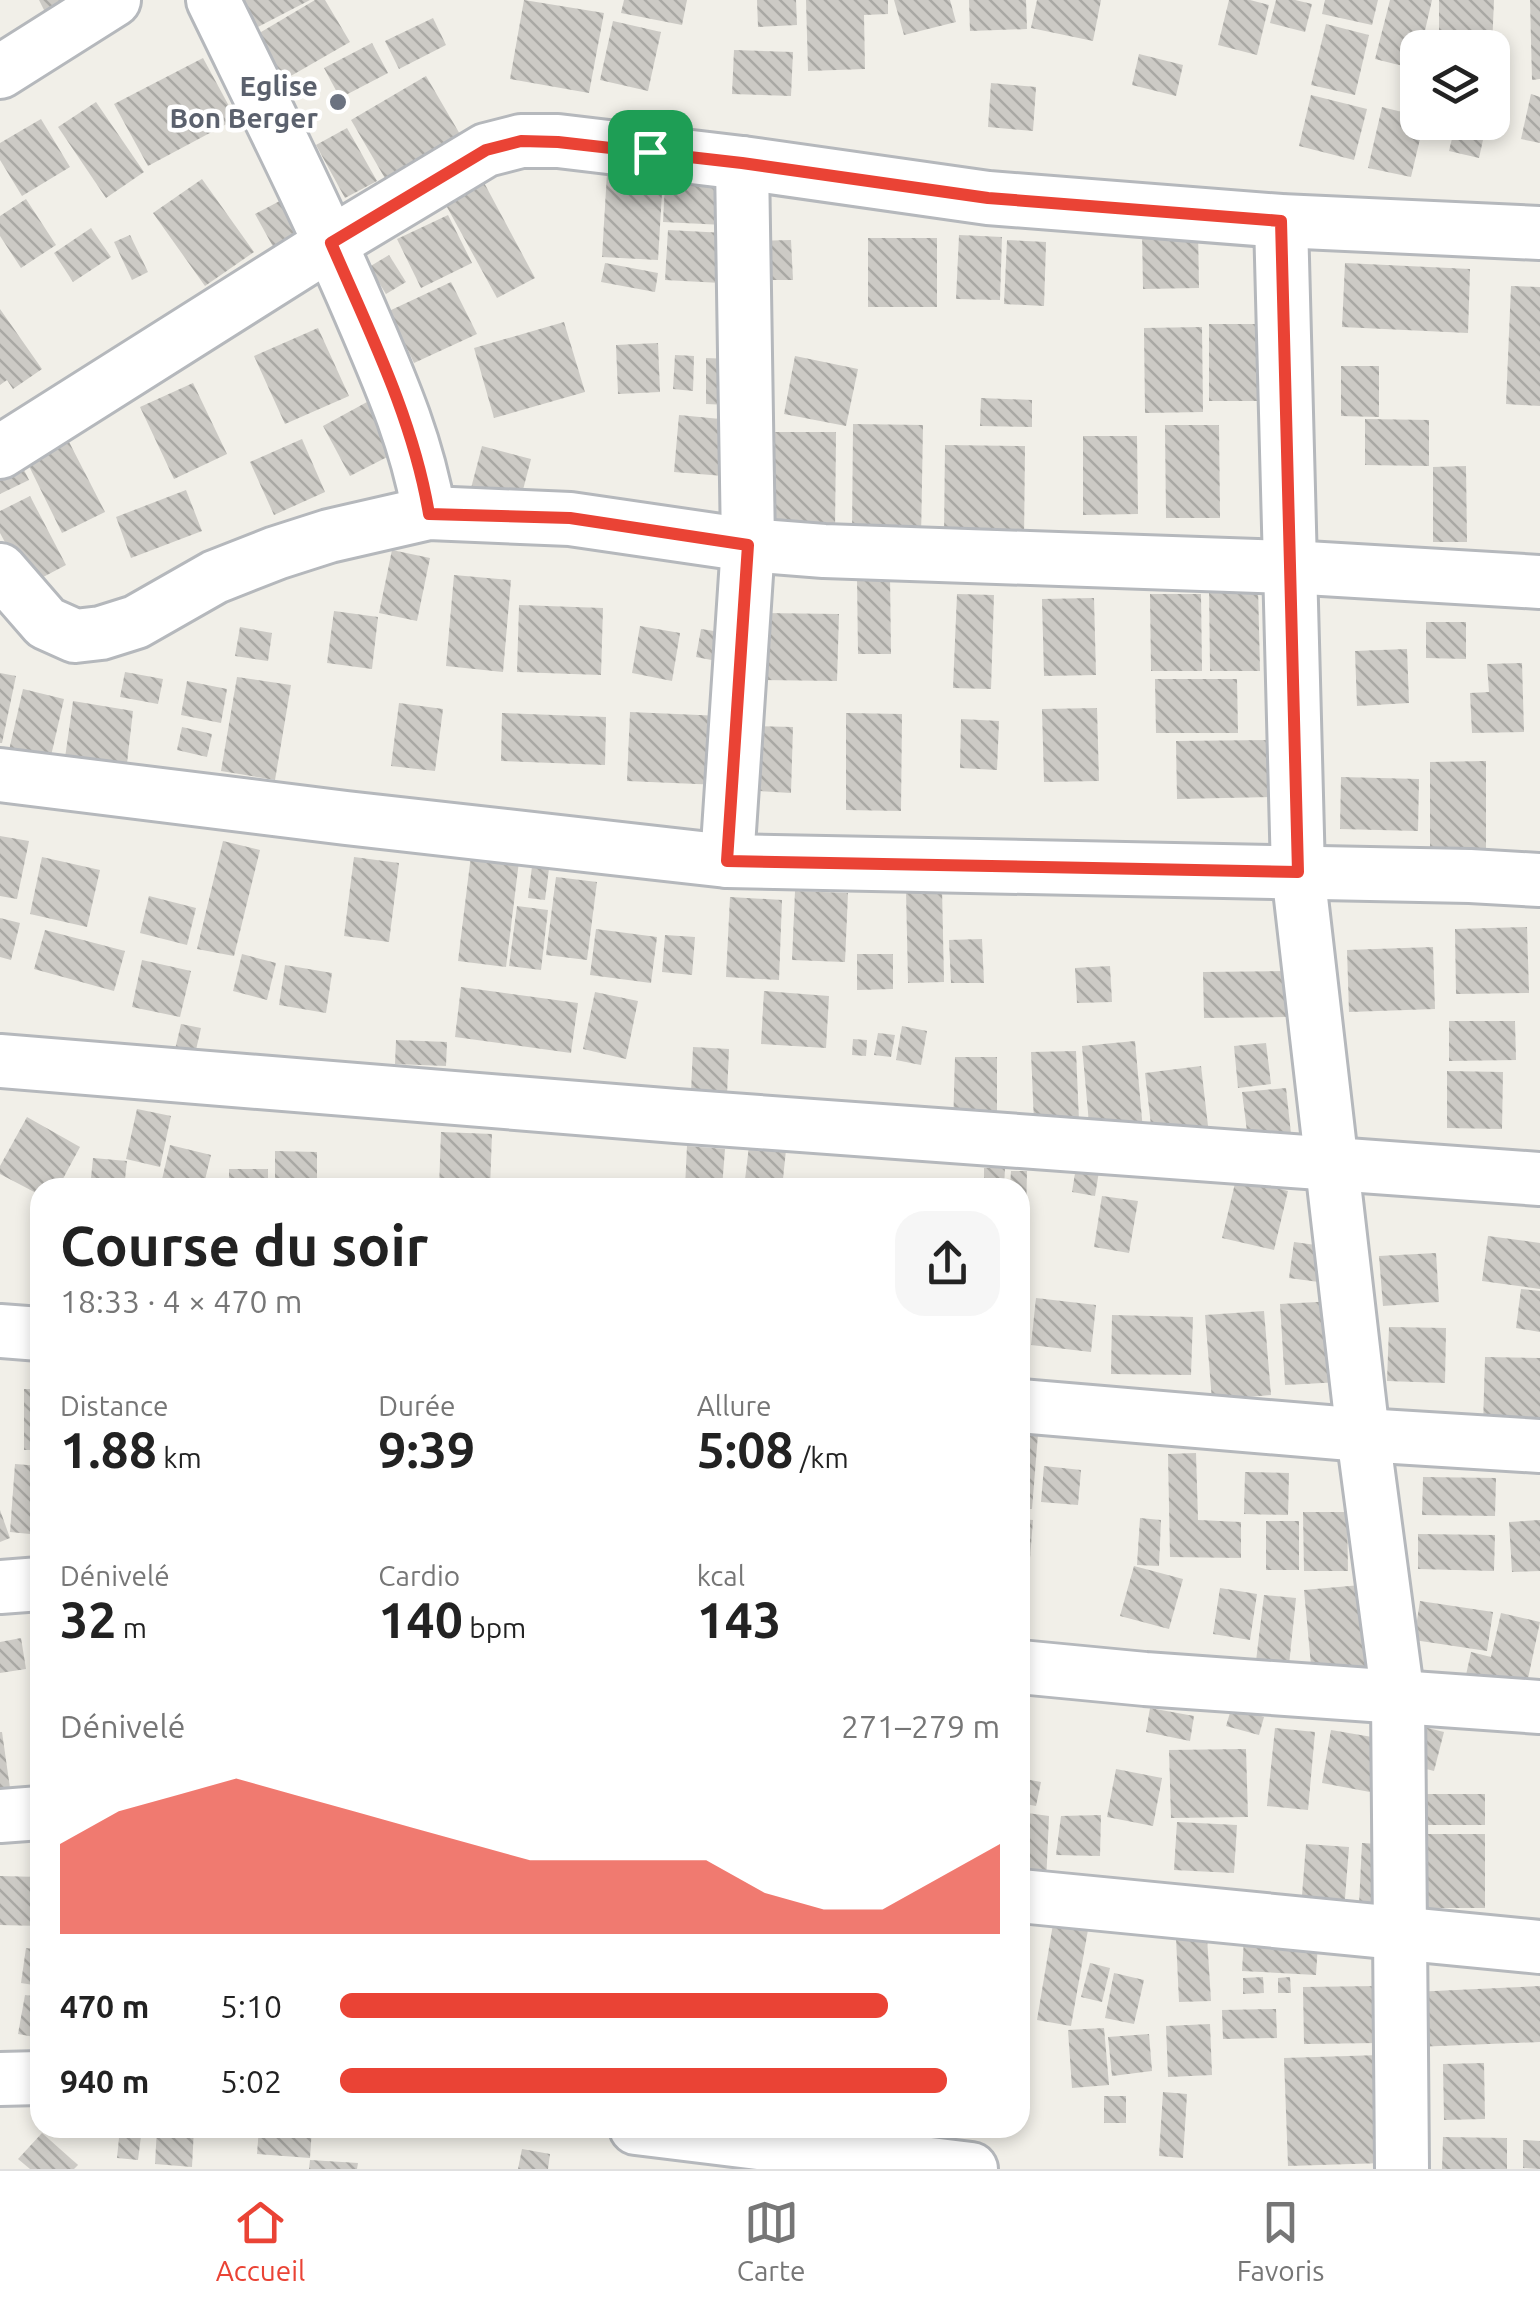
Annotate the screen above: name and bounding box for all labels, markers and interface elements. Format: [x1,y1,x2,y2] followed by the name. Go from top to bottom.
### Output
[1400,30,1510,140] map controls
[1400,30,1510,140] button: layers
[169,70,318,133] place label: Eglise Bon Berger
[327,91,349,113] marker: Eglise Bon Berger
[608,110,693,195] pin
[623,125,678,180] icon: arrive
[895,1211,1000,1316] button: share
[60,1215,428,1276] text: Course du soir
[60,1283,302,1319] text: 18:33 · 4 × 470 m
[60,1390,168,1421] text: Distance
[378,1390,456,1421] text: Durée
[697,1390,772,1421] text: Allure
[60,1421,157,1477] text: 1.88
[378,1421,475,1477] text: 9:39
[697,1421,794,1477] text: 5:08
[157,1442,202,1473] text: km
[794,1442,849,1473] text: /km
[60,1560,170,1591] text: Dénivelé
[378,1560,460,1591] text: Cardio
[697,1560,745,1591] text: kcal
[60,1591,116,1647] text: 32
[378,1591,463,1647] text: 140
[697,1591,781,1647] text: 143
[116,1612,147,1643] text: m
[463,1612,526,1643] text: bpm
[60,1708,186,1744] text: Dénivelé
[841,1708,1000,1744] text: 271–279 m
[60,1988,149,2024] text: 470 m
[220,1988,282,2024] text: 5:10
[60,2063,149,2099] text: 940 m
[220,2063,282,2099] text: 5:02
[216,2195,305,2286] tab: Accueil
[737,2195,805,2286] tab: Carte
[1237,2195,1324,2286] tab: Favoris

